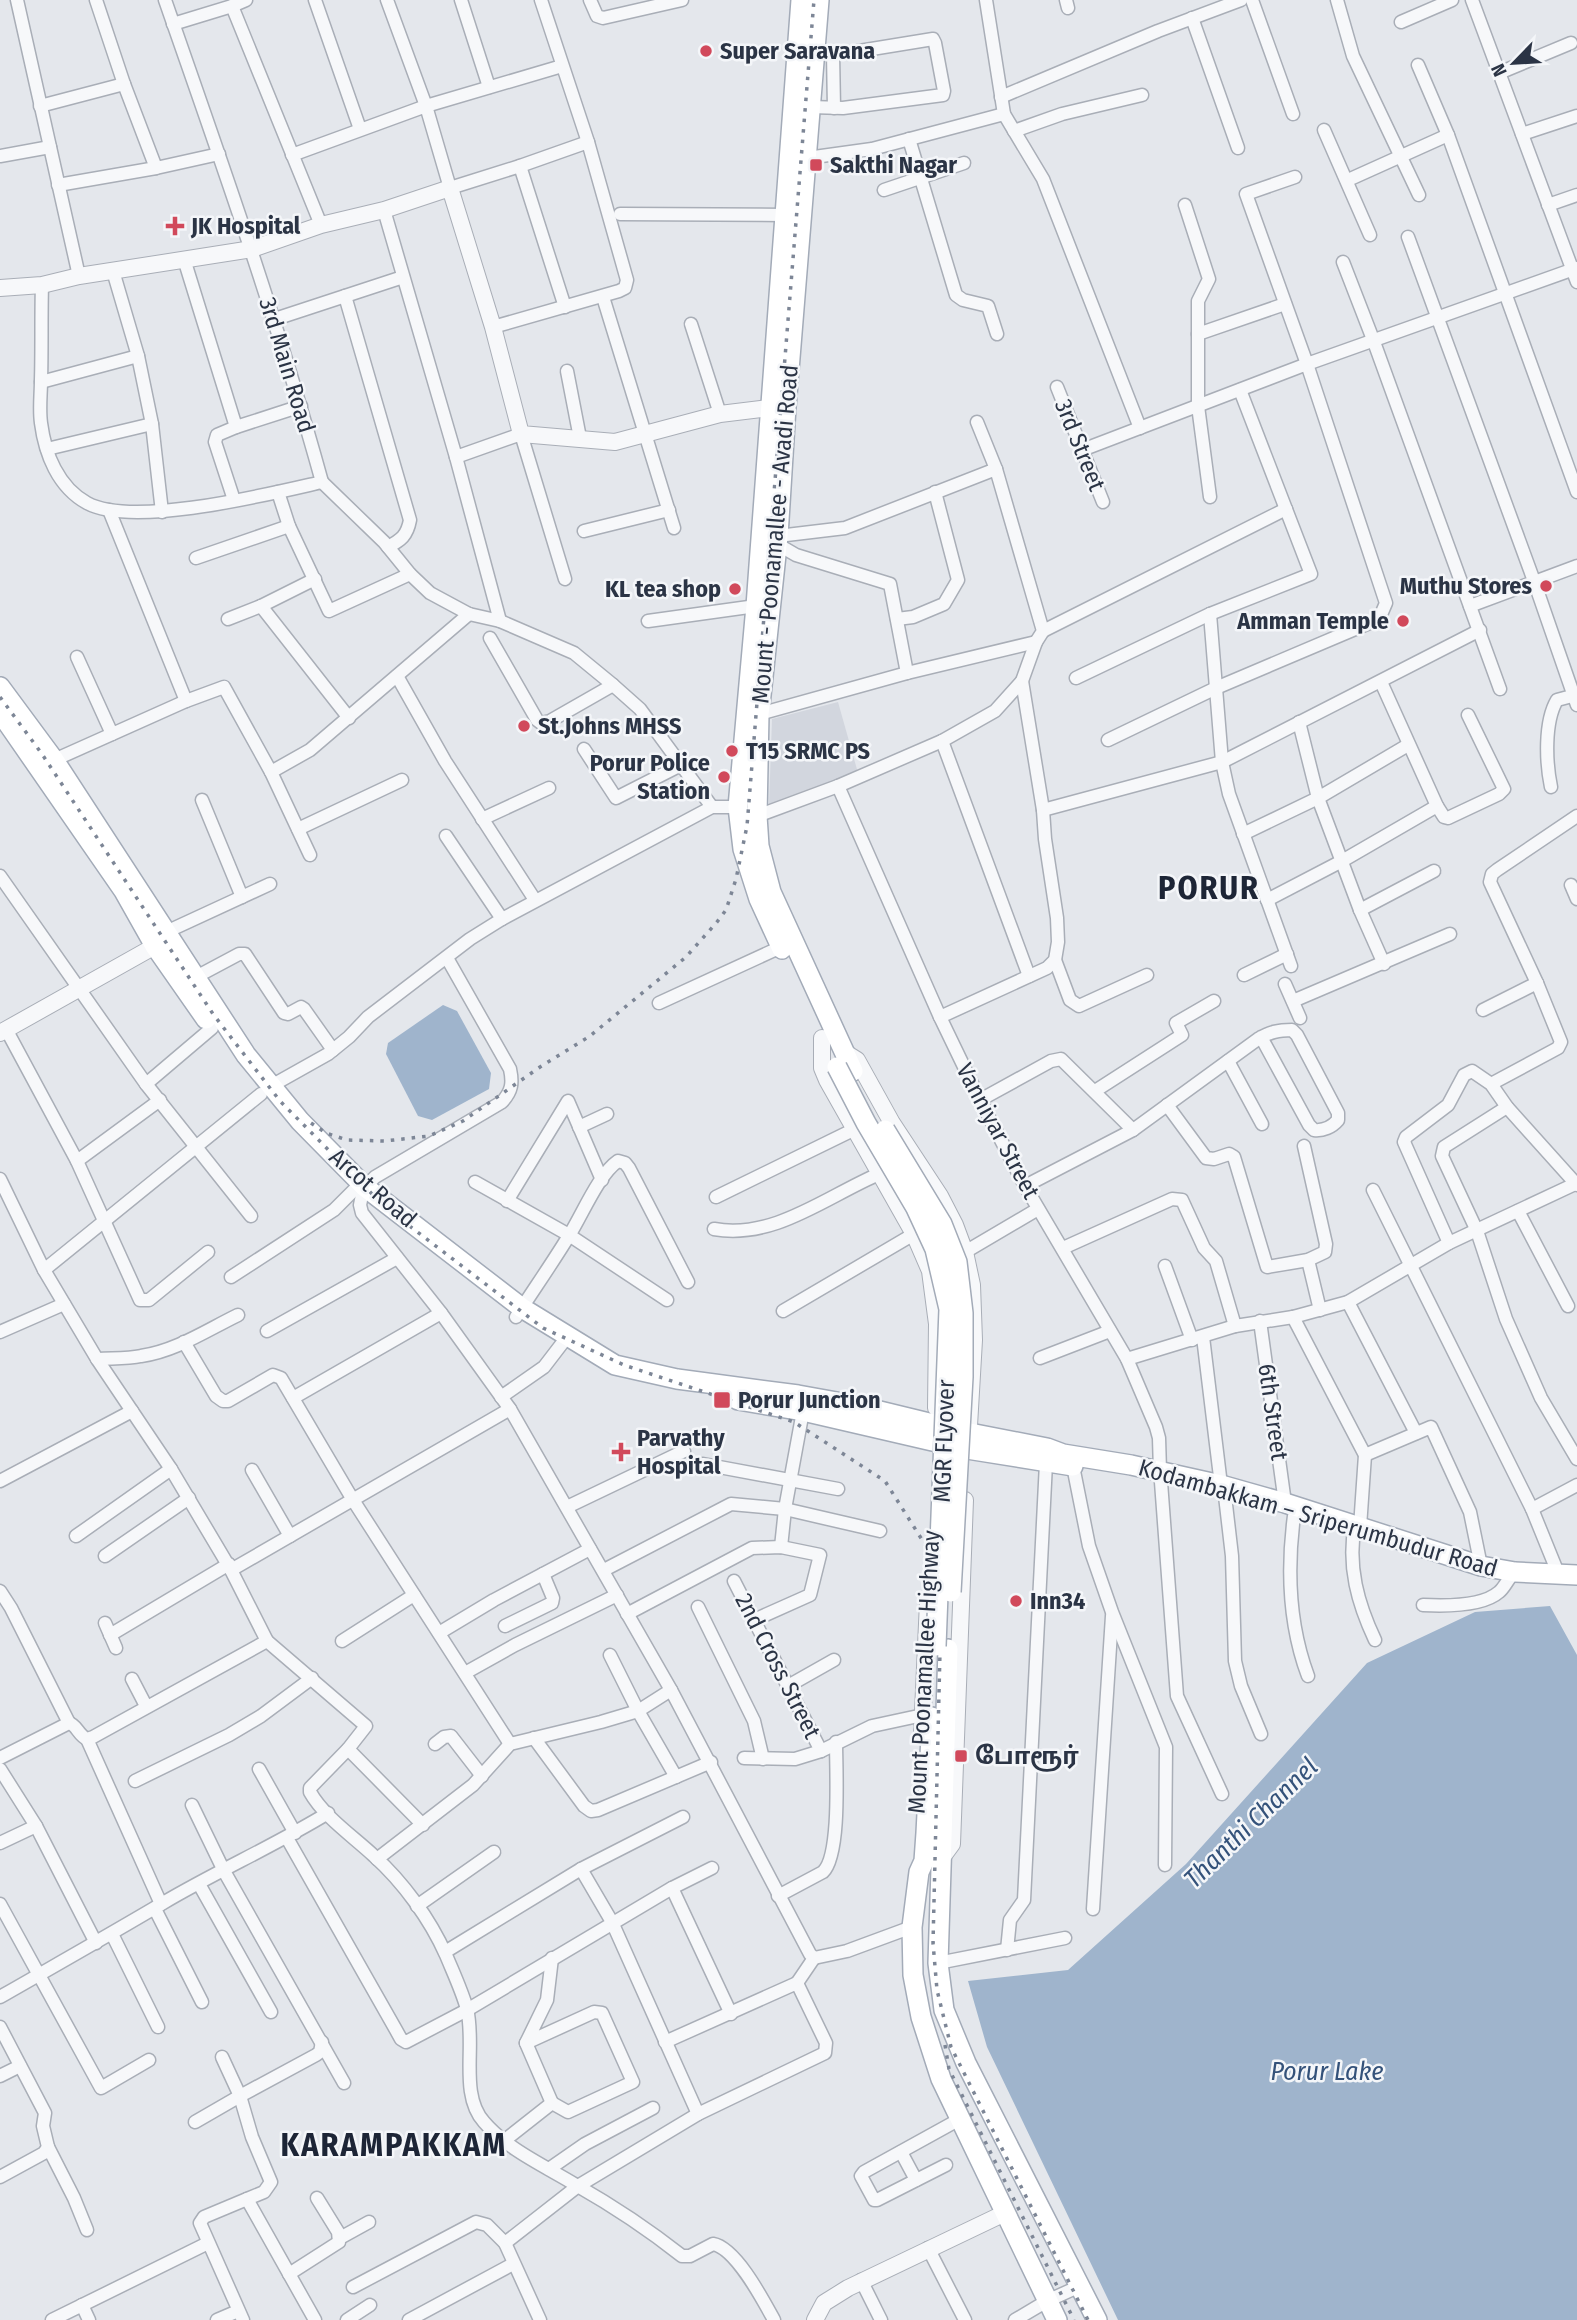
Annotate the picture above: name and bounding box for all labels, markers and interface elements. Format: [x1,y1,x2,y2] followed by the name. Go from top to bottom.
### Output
[1479,28,1549,98] north arrow
[720,37,875,65] place label: Super Saravana
[698,43,714,59] marker: Super Saravana
[1486,60,1512,80] text: N
[830,151,957,179] place label: Sakthi Nagar
[808,157,824,173] marker: Sakthi Nagar
[190,212,301,240] place label: JK Hospital
[165,216,185,236] marker: JK Hospital
[253,294,321,436] street label: 3rd Main Road
[746,364,804,704] street label: Mount - Poonamallee - Avadi Road
[1049,395,1111,495] street label: 3rd Street
[1400,572,1532,600] place label: Muthu Stores
[605,575,721,603] place label: KL tea shop
[1538,578,1554,594] marker: Muthu Stores
[727,581,743,597] marker: KL tea shop
[1236,607,1389,635] place label: Amman Temple
[1395,613,1411,629] marker: Amman Temple
[538,712,681,740] place label: St.Johns MHSS
[516,718,532,734] marker: St.Johns MHSS
[746,737,870,765] place label: T15 SRMC PS
[724,743,740,759] marker: T15 SRMC PS
[590,749,710,805] place label: Porur Police Station
[716,769,732,785] marker: Porur Police Station
[1158,869,1260,907] district label: PORUR
[951,1058,1046,1204] street label: Vanniyar Street
[324,1143,422,1233] street label: Arcot Road
[1252,1362,1294,1462] street label: 6th Street
[928,1379,960,1503] street label: MGR FLyover
[738,1386,881,1414] place label: Porur Junction
[712,1390,732,1410] marker: Porur Junction
[637,1424,725,1480] place label: Parvathy Hospital
[611,1442,631,1462] marker: Parvathy Hospital
[1135,1453,1501,1583] street label: Kodambakkam – Sriperumbudur Road
[903,1529,945,1814] street label: Mount Poonamallee Highway
[1030,1587,1085,1615] place label: Inn34
[729,1589,827,1743] street label: 2nd Cross Street
[1008,1593,1024,1609] marker: Inn34
[975,1742,1079,1772] place label: போரூர்
[953,1748,969,1764] marker: போரூர்
[1178,1751,1324,1894] water label: Thanthi Channel
[1270,2056,1384,2087] water label: Porur Lake
[281,2126,507,2164] district label: KARAMPAKKAM

